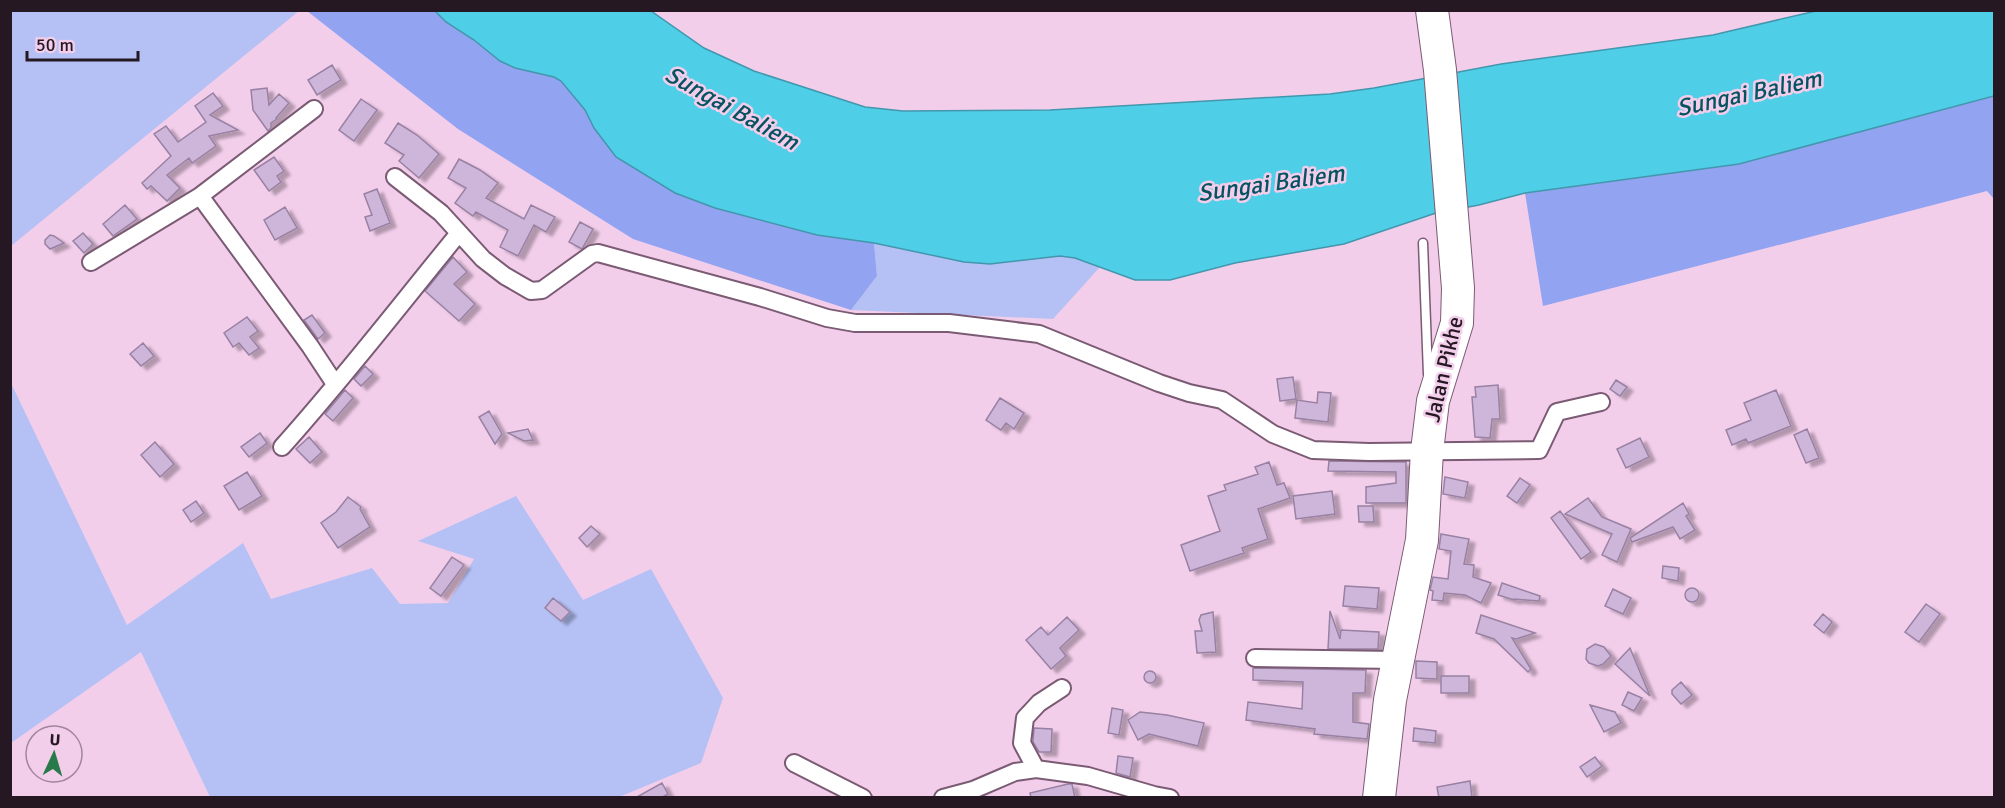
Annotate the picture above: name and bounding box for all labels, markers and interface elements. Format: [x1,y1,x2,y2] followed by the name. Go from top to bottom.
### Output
[27,24,138,62] scale bar
[36,34,74,56] text: 50 m
[660,59,805,157] water label: Sungai Baliem
[1674,63,1825,123] water label: Sungai Baliem
[1196,158,1347,208] water label: Sungai Baliem
[1418,314,1469,424] street label: Jalan Pikhe
[24,724,84,784] north arrow
[49,730,61,750] text: U

